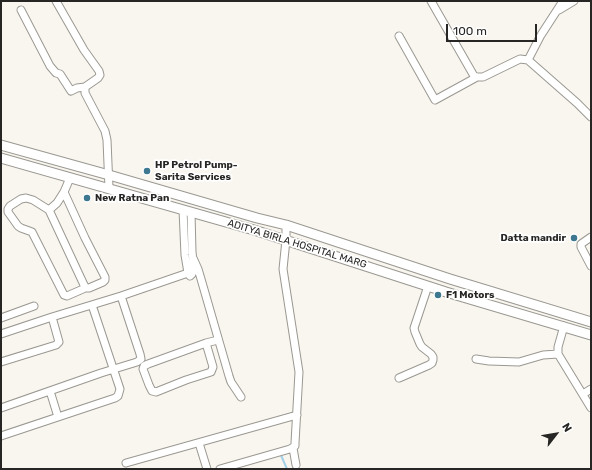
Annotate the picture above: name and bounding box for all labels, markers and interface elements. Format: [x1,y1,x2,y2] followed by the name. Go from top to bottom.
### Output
[448,16,539,42] scale bar
[453,24,487,38] text: 100 m
[155,159,238,182] place label: HP Petrol Pump- Sarita Services
[142,166,152,176] marker: HP Petrol Pump- Sarita Services
[95,192,169,204] place label: New Ratna Pan
[82,193,92,203] marker: New Ratna Pan
[226,217,368,271] street label: ADITYA BIRLA HOSPITAL MARG
[500,232,566,244] place label: Datta mandir
[569,233,579,243] marker: Datta mandir
[446,289,494,301] place label: F1 Motors
[433,290,443,300] marker: F1 Motors
[536,414,576,454] north arrow
[559,421,574,434] text: N

